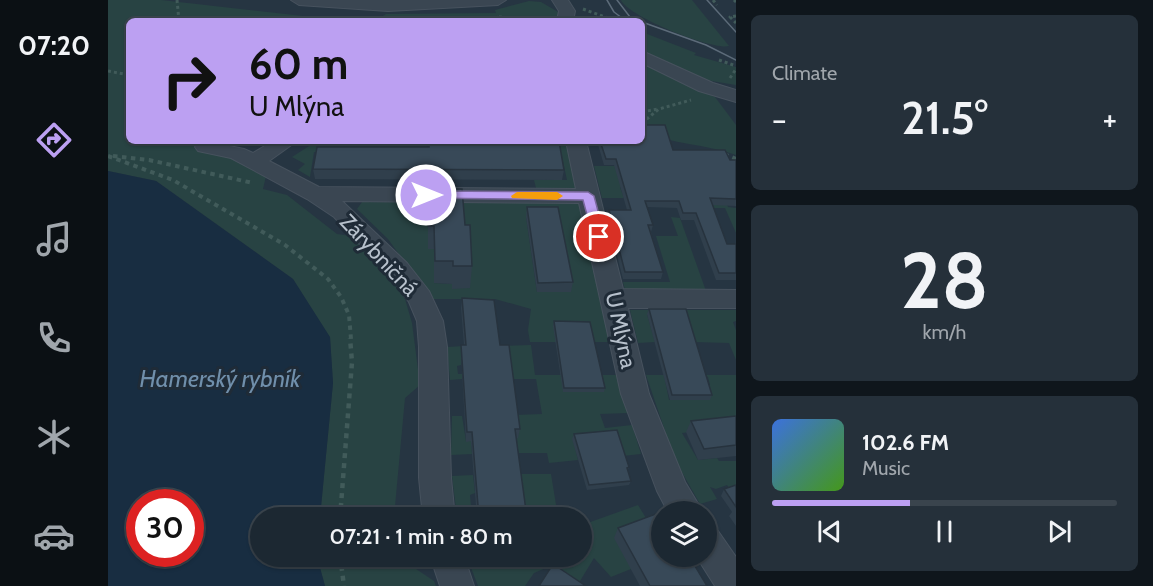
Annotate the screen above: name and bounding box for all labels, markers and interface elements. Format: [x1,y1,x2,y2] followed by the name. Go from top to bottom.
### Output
[18,29,90,62] text: 07:20
[249,38,348,90] text: 60 m
[150,42,228,120] icon: right
[772,61,837,85] text: Climate
[249,90,344,123] text: U Mlýna
[901,91,988,145] text: 21.5°
[772,99,787,139] text: −
[1102,99,1117,139] text: +
[33,119,75,161] icon: directions
[394,163,458,227] position arrow
[334,208,424,302] street label: Zárybničná
[573,211,624,262] pin
[33,218,75,260] icon: music
[582,220,615,253] icon: arrive
[900,233,989,328] text: 28
[600,289,642,371] street label: U Mlýna
[33,317,75,359] icon: phone
[923,320,966,344] text: km/h
[140,364,301,393] water label: Hamerský rybník
[33,416,75,458] icon: climate
[862,429,949,456] text: 102.6 FM
[862,456,910,480] text: Music
[126,489,204,567] speed limit sign: 30
[651,501,717,567] map controls
[651,501,717,567] button: layers
[33,515,75,557] icon: car
[813,515,846,548] icon: previous
[928,515,961,548] icon: pause
[1043,515,1076,548] icon: next
[330,523,512,550] text: 07:21 · 1 min · 80 m

